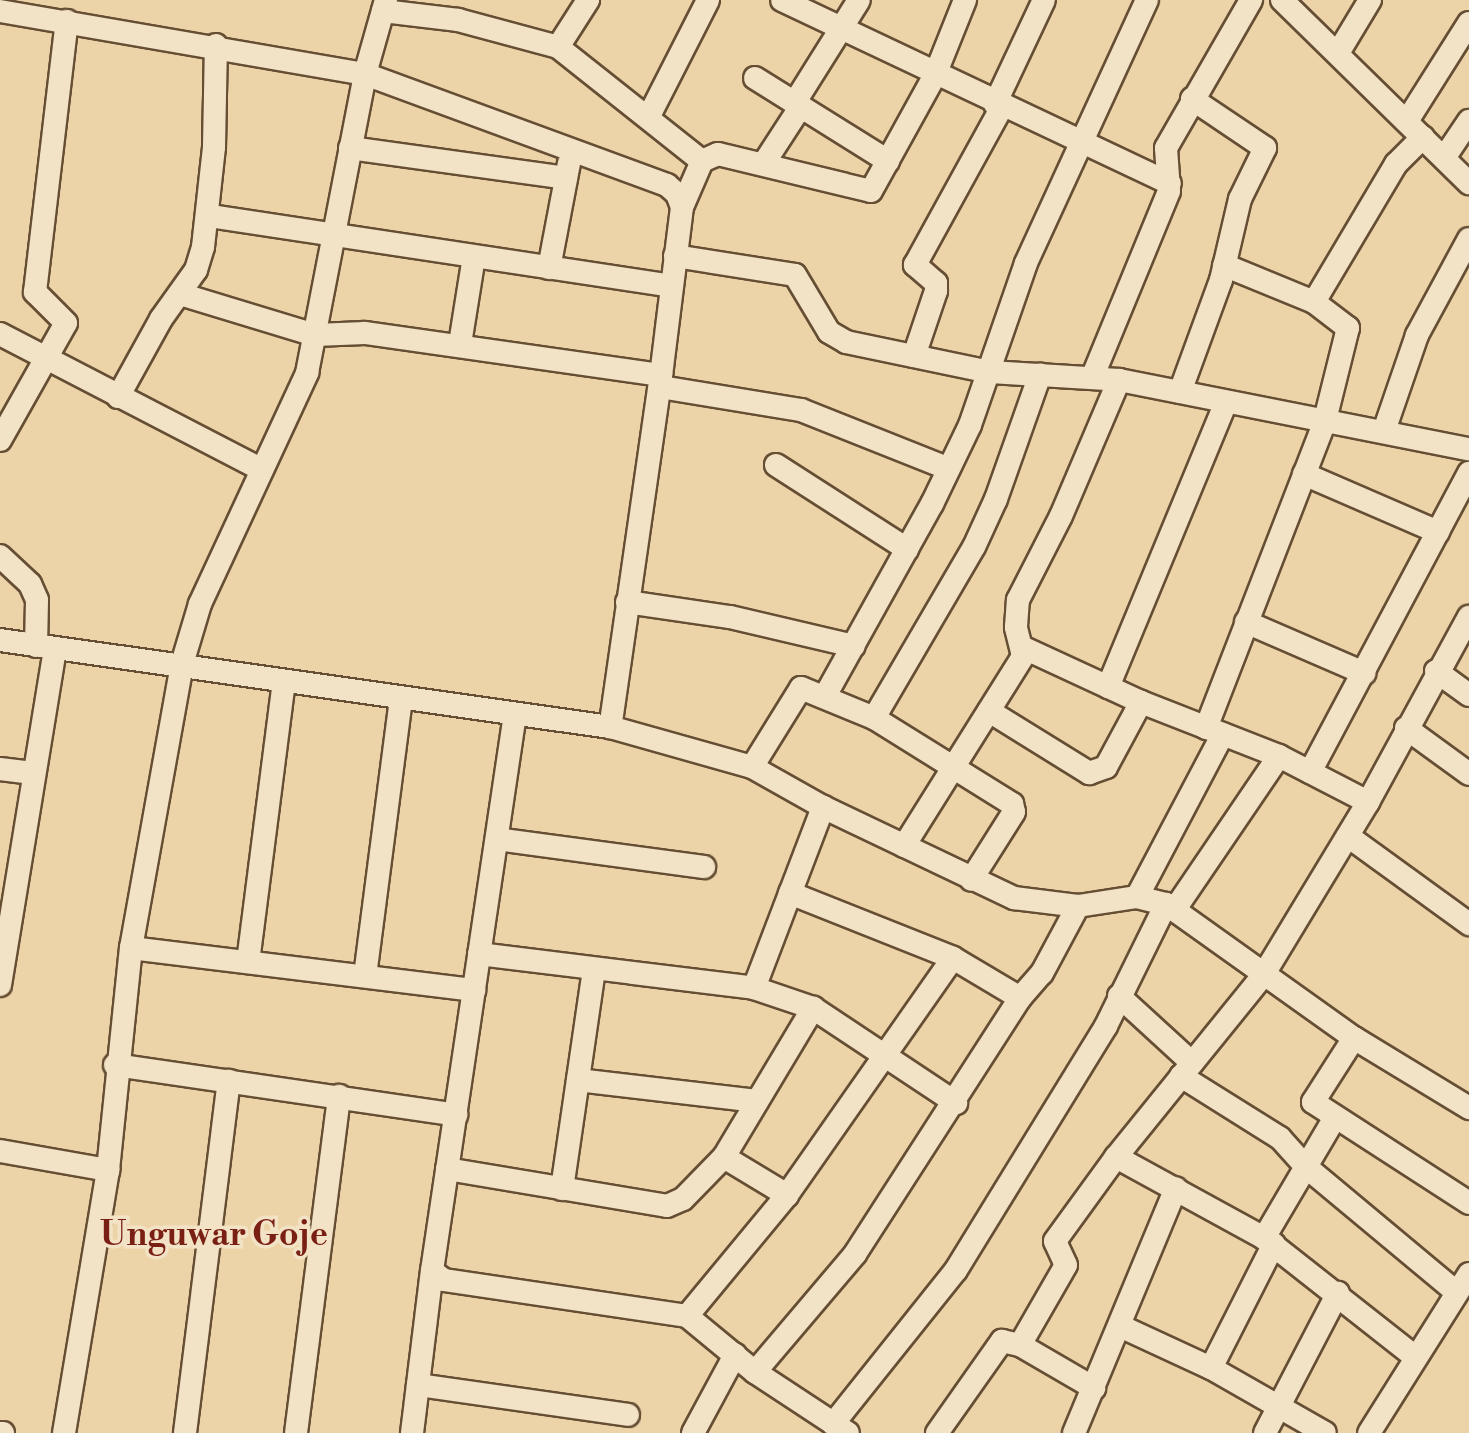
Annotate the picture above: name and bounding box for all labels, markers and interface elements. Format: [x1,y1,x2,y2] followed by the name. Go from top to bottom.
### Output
[100,1216,328,1256] district label: Unguwar Goje

